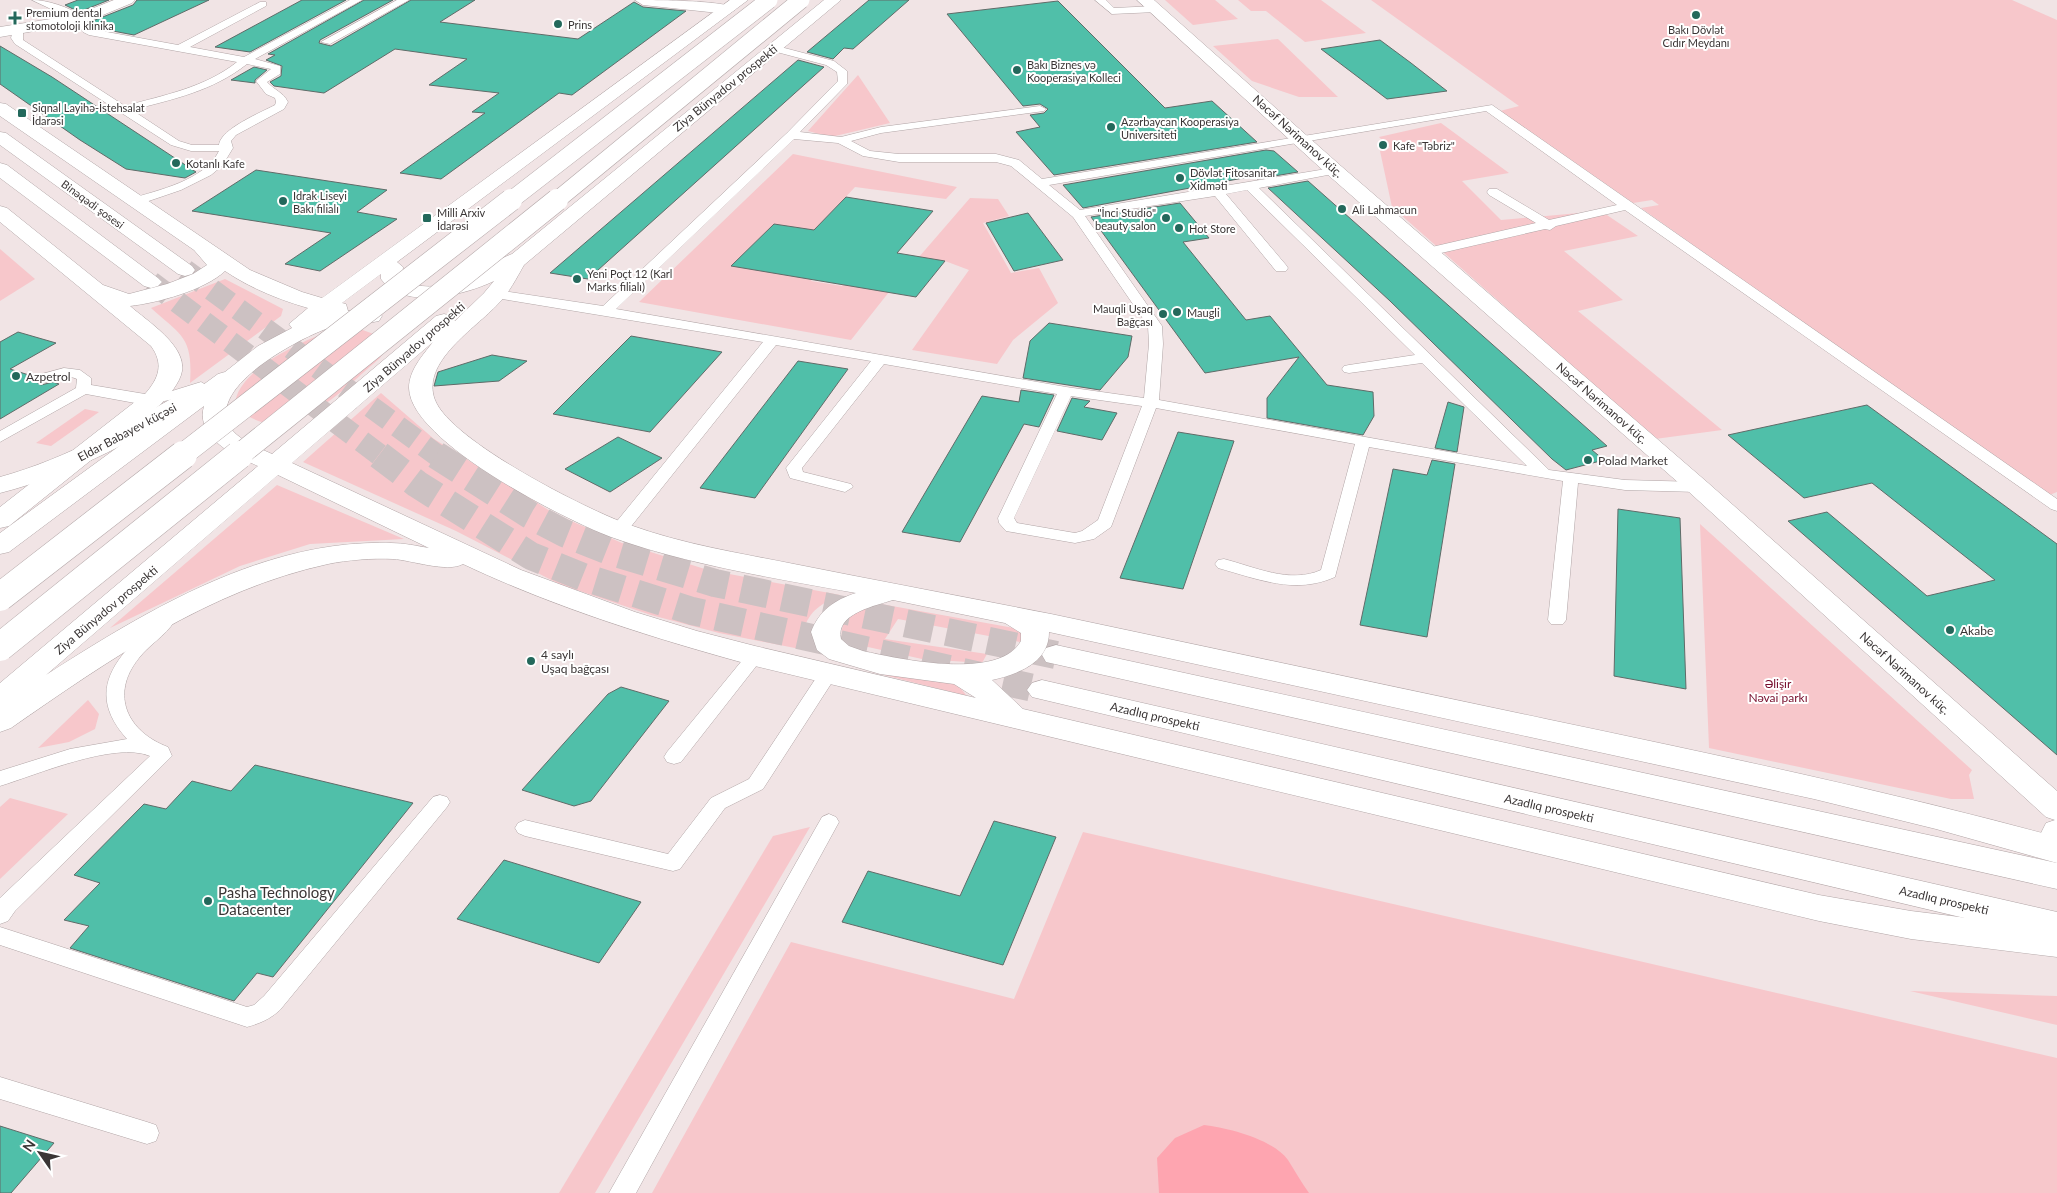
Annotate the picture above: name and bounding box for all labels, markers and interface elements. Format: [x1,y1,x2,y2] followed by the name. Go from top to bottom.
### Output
[26,6,114,32] place label: Premium dental stomotoloji klinika
[1690,9,1702,21] marker: Bakı Dövlət Cıdır Meydanı
[8,11,22,25] marker: Premium dental stomotoloji klinika
[552,18,564,30] marker: Prins
[568,18,592,31] place label: Prins
[1663,23,1730,49] place label: Bakı Dövlət Cıdır Meydanı
[670,41,780,135] street label: Ziya Bünyadov prospekti
[1027,58,1121,84] place label: Bakı Biznes və Kooperasiya Kolleci
[1011,64,1023,76] marker: Bakı Biznes və Kooperasiya Kolleci
[1250,91,1346,181] street label: Nəcəf Nərimanov küç.
[32,101,145,127] place label: Siqnal Layihə-İstehsalat İdarəsi
[16,107,28,119] marker: Siqnal Layihə-İstehsalat İdarəsi
[1121,115,1239,141] place label: Azərbaycan Kooperasiya Universiteti
[1105,121,1117,133] marker: Azərbaycan Kooperasiya Universiteti
[1377,139,1389,151] marker: Kafe "Təbriz"
[1393,139,1455,152] place label: Kafe "Təbriz"
[170,157,182,169] marker: Kotanlı Kafe
[186,157,245,170] place label: Kotanlı Kafe
[1190,166,1277,192] place label: Dövlət Fitosanitar Xidməti
[1174,172,1186,184] marker: Dövlət Fitosanitar Xidməti
[59,177,127,231] street label: Binəqədi şosesi
[293,189,347,215] place label: Idrak Liseyi Bakı filialı
[277,195,289,207] marker: Idrak Liseyi Bakı filialı
[1336,203,1348,215] marker: Ali Lahmacun
[1352,203,1417,216] place label: Ali Lahmacun
[437,206,486,232] place label: Milli Arxiv İdarəsi
[1095,206,1156,232] place label: "İnci Studio" beauty salon
[421,212,433,224] marker: Milli Arxiv İdarəsi
[1160,212,1172,224] marker: "İnci Studio" beauty salon
[1173,222,1185,234] marker: Hot Store
[1189,222,1236,235] place label: Hot Store
[587,267,672,293] place label: Yeni Poçt 12 (Karl Marks filialı)
[571,273,583,285] marker: Yeni Poçt 12 (Karl Marks filialı)
[360,299,468,395] street label: Ziya Bünyadov prospekti
[1093,302,1153,328] place label: Mauqli Uşaq Bağçası
[1171,306,1183,318] marker: Maugli
[1187,306,1220,319] place label: Maugli
[1157,308,1169,320] marker: Mauqli Uşaq Bağçası
[1553,359,1651,447] street label: Nəcəf Nərimanov küç.
[26,369,71,384] place label: Azpetrol
[10,370,22,382] marker: Azpetrol
[75,400,179,464] street label: Eldar Babayev küçəsi
[1598,453,1669,468] place label: Polad Market
[1582,454,1594,466] marker: Polad Market
[51,563,161,657] street label: Ziya Bünyadov prospekti
[1960,623,1993,638] place label: Akabe
[1944,624,1956,636] marker: Akabe
[1857,628,1953,718] street label: Nəcəf Nərimanov küç.
[541,647,609,676] place label: 4 saylı Uşaq bağçası
[525,655,537,667] marker: 4 saylı Uşaq bağçası
[1748,676,1808,705] park label: Əlişir Nəvai parkı
[1109,698,1201,734] street label: Azadlıq prospekti
[1503,790,1595,826] street label: Azadlıq prospekti
[1898,882,1990,918] street label: Azadlıq prospekti
[218,883,335,918] place label: Pasha Technology Datacenter
[202,895,214,907] marker: Pasha Technology Datacenter
[15,1128,65,1178] north arrow
[19,1136,39,1155] text: N

